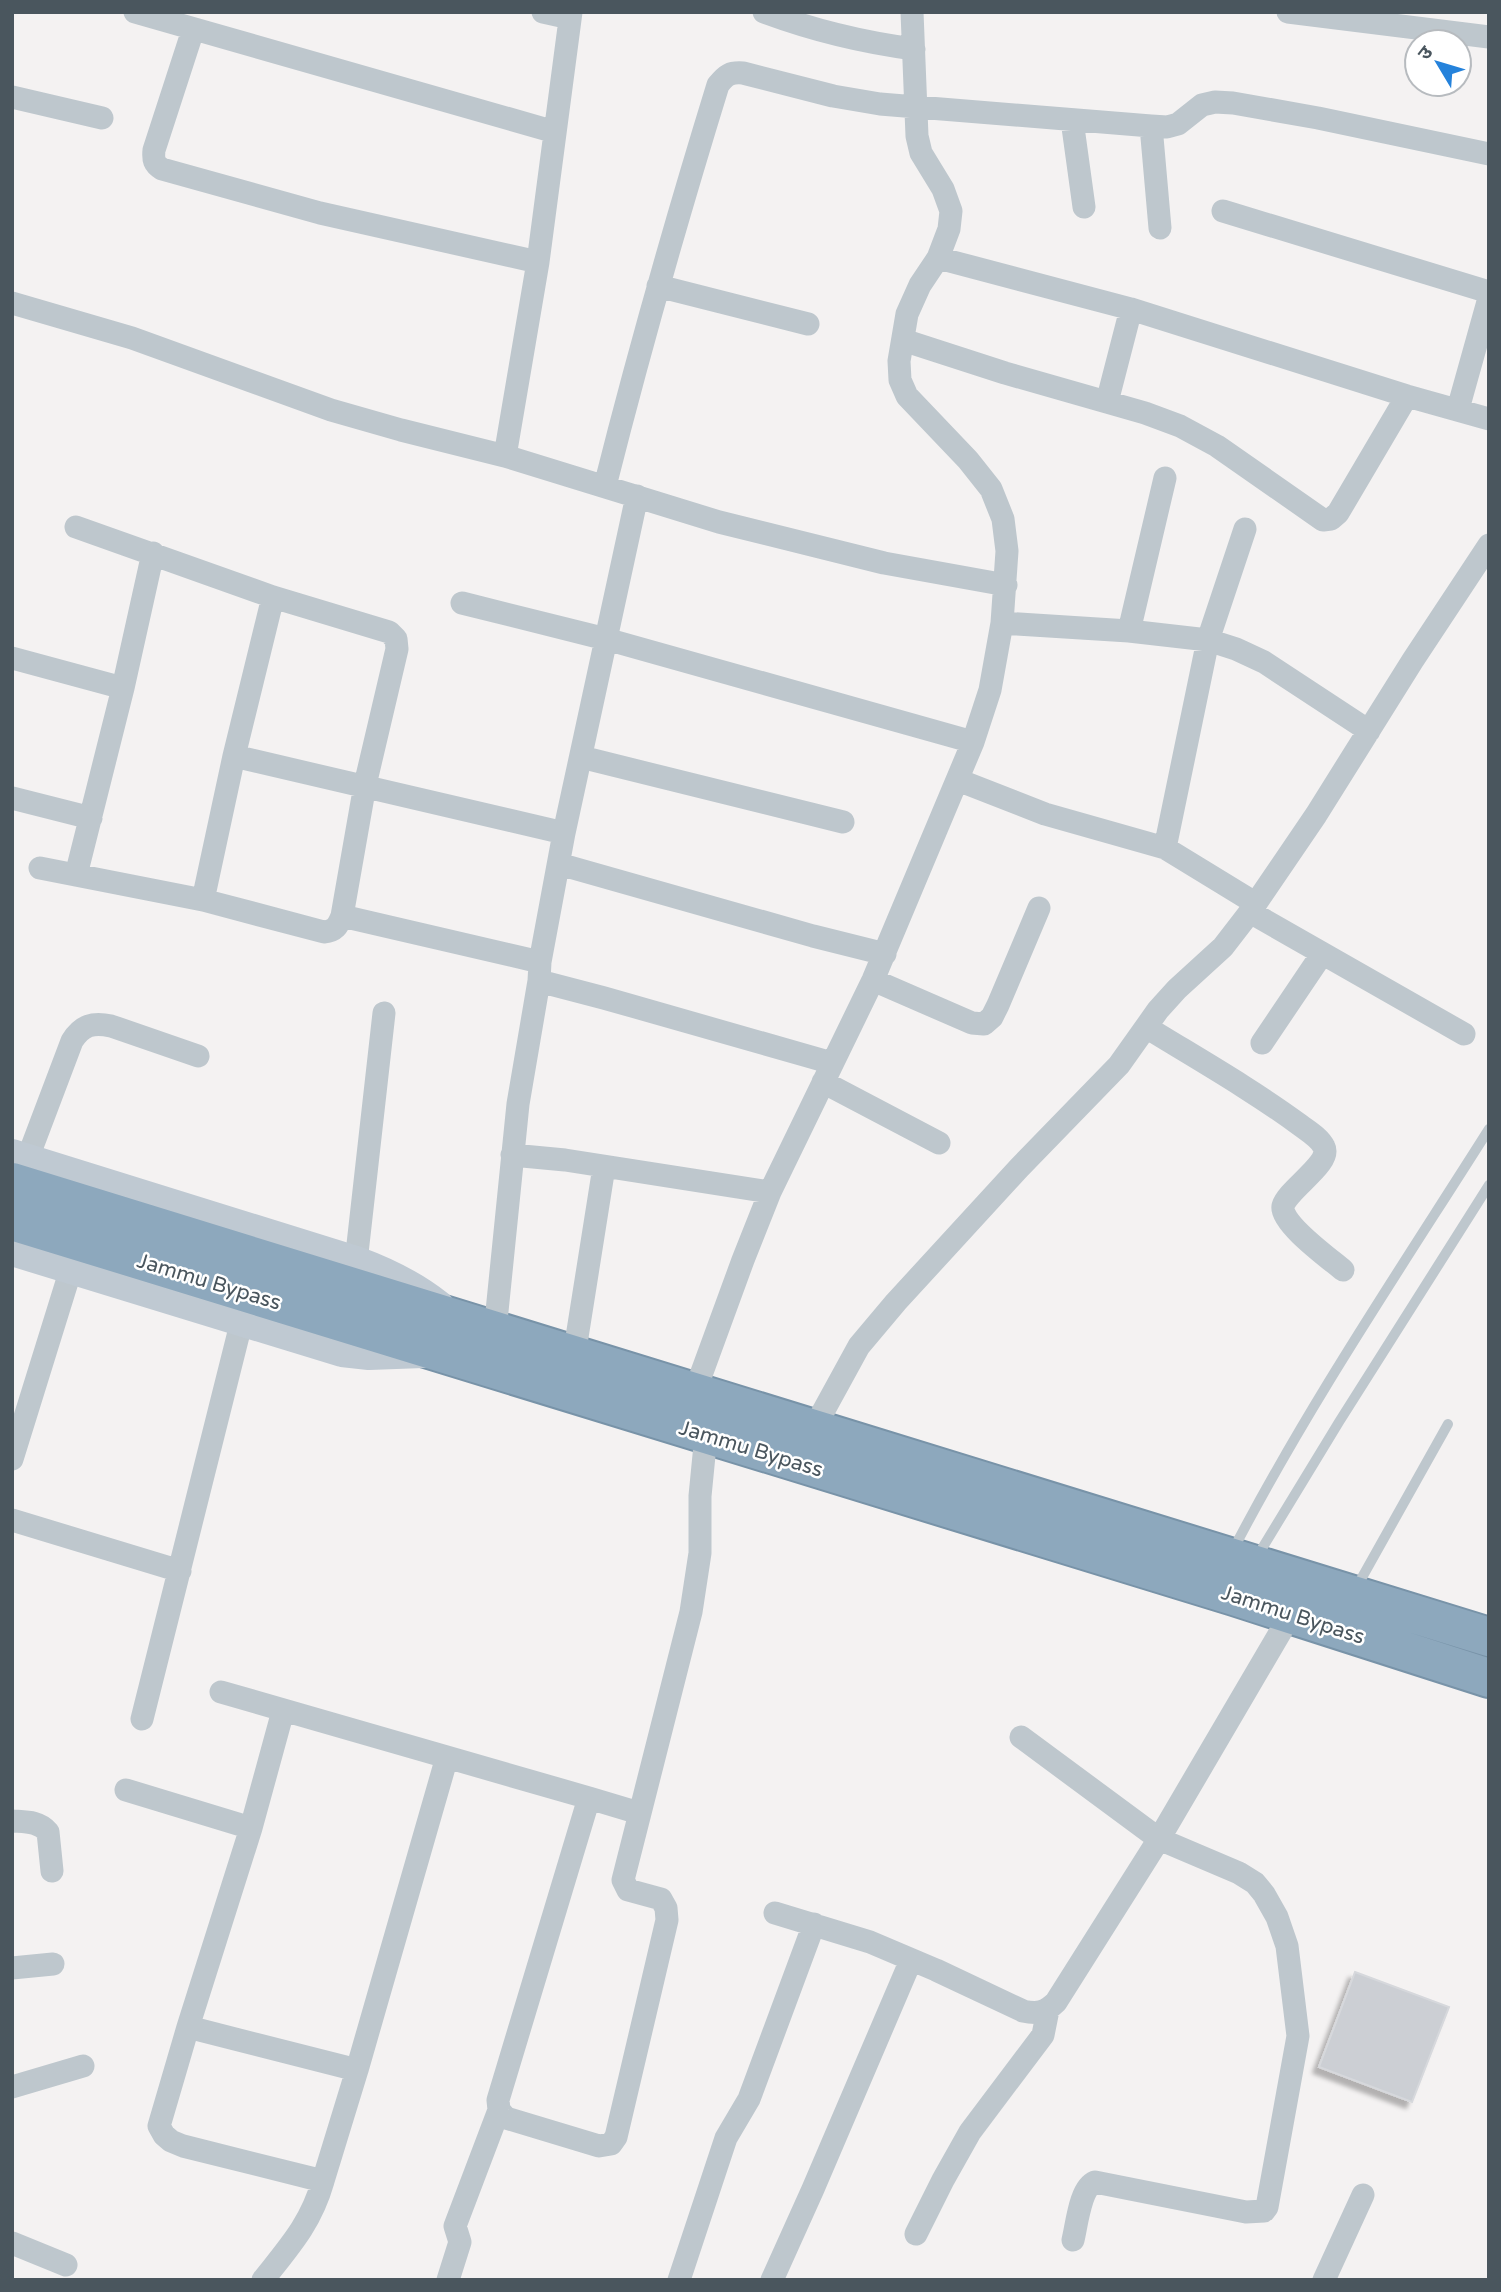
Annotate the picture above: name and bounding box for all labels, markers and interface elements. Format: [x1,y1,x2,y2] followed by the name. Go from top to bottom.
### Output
[1403,28,1473,98] north arrow
[1413,41,1438,64] text: उ
[134,1248,284,1316] street label: Jammu Bypass
[676,1415,826,1483] street label: Jammu Bypass
[1218,1580,1368,1650] street label: Jammu Bypass

